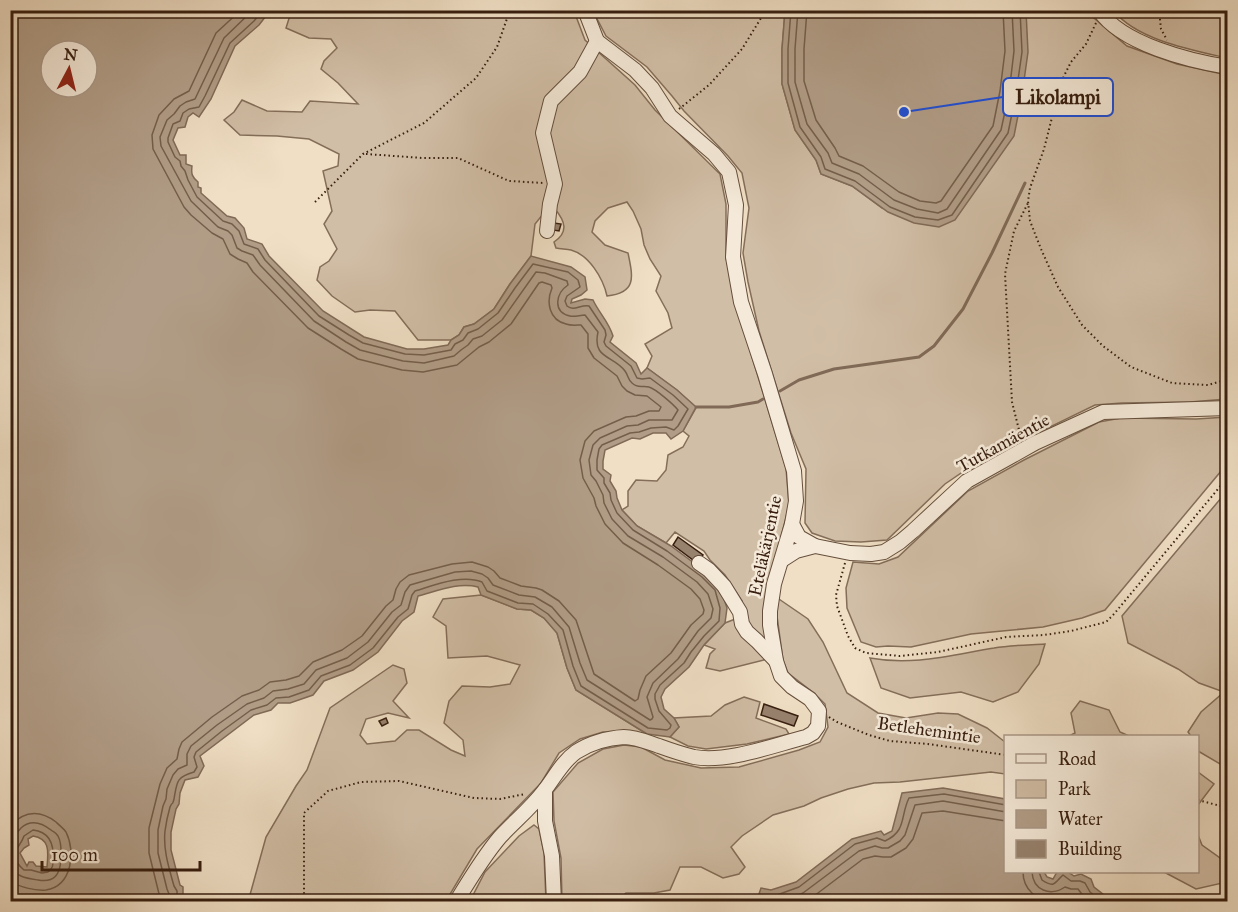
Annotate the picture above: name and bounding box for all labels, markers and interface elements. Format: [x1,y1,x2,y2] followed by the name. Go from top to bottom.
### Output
[39,39,99,99] north arrow
[63,44,79,65] text: N
[1003,78,1113,116] callout: Likolampi
[1015,85,1101,110] text: Likolampi
[953,409,1053,477] street label: Tutkamäentie
[744,494,786,598] street label: Eteläkärjentie
[876,712,982,748] street label: Betlehemintie
[1004,735,1199,873] legend
[1058,748,1096,770] text: Road
[1058,778,1091,800] text: Park
[1058,808,1103,830] text: Water
[42,834,200,872] scale bar
[1058,838,1122,861] text: Building
[51,844,98,866] text: 100 m

